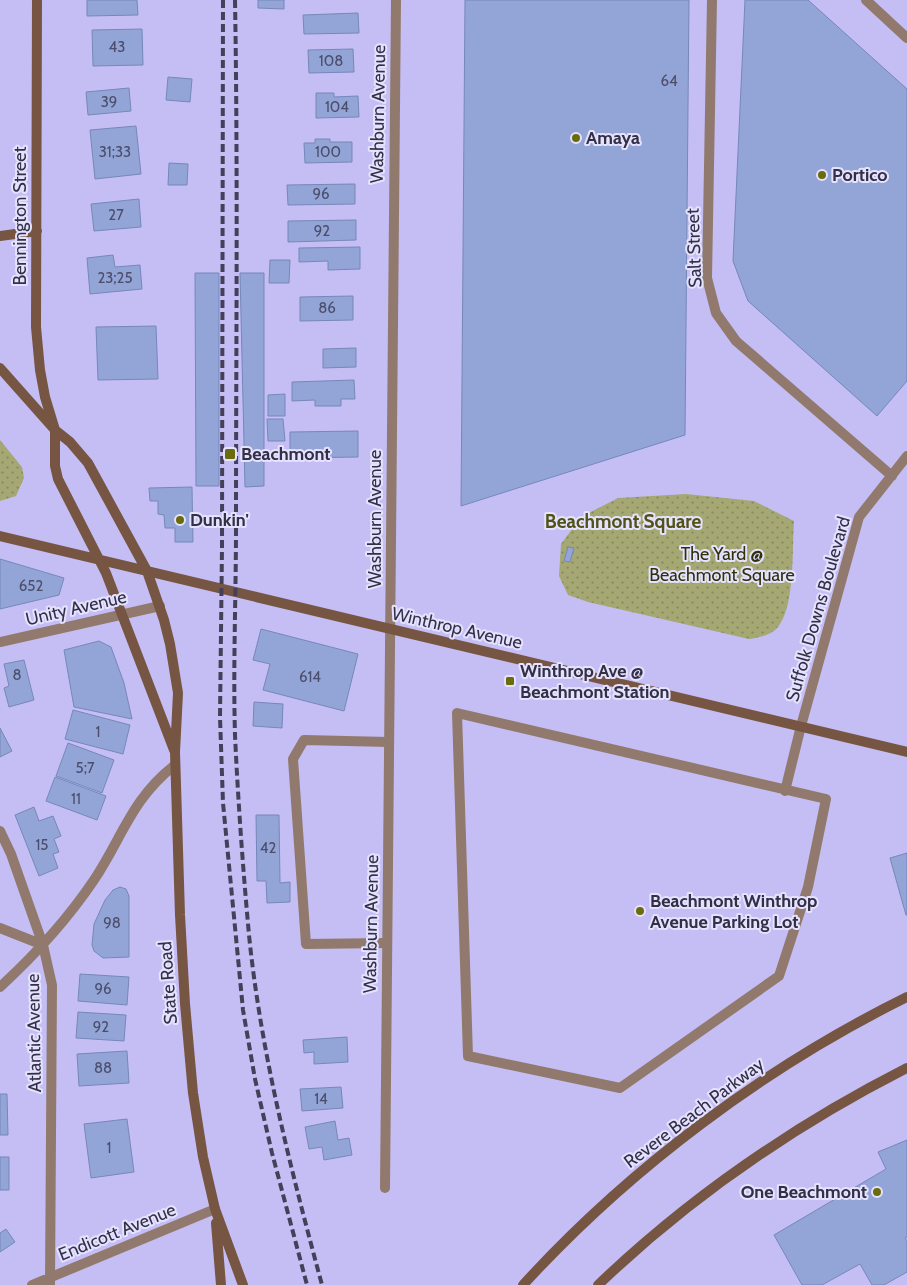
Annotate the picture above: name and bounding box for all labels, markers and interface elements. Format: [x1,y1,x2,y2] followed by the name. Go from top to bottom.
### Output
[109,38,125,56] house number: 43
[366,45,390,183] street label: Washburn Avenue
[319,52,343,70] house number: 108
[660,72,678,90] house number: 64
[101,93,117,111] house number: 39
[325,98,349,116] house number: 104
[586,127,640,149] place label: Amaya
[570,132,582,144] marker: Amaya
[99,143,131,161] house number: 31;33
[315,143,341,161] house number: 100
[9,146,31,286] street label: Bennington Street
[832,164,888,186] place label: Portico
[816,169,828,181] marker: Portico
[312,185,330,203] house number: 96
[108,206,124,224] house number: 27
[682,208,706,288] street label: Salt Street
[314,222,330,240] house number: 92
[97,269,133,287] house number: 23;25
[318,299,336,317] house number: 86
[241,443,331,465] place label: Beachmont
[223,447,237,461] marker: Beachmont
[364,450,386,588] street label: Washburn Avenue
[190,509,249,531] place label: Dunkin'
[545,510,701,533] district label: Beachmont Square
[174,514,186,526] marker: Dunkin'
[781,514,855,704] street label: Suffolk Downs Boulevard
[649,543,795,586] park label: The Yard @ Beachmont Square
[19,577,43,595] house number: 652
[23,586,129,630] street label: Unity Avenue
[390,602,524,654] street label: Winthrop Avenue
[520,660,670,703] place label: Winthrop Ave @ Beachmont Station
[12,666,22,684] house number: 8
[299,668,321,686] house number: 614
[504,675,516,687] marker: Winthrop Ave @ Beachmont Station
[96,723,100,741] house number: 1
[76,759,95,777] house number: 5;7
[71,790,81,808] house number: 11
[35,836,49,854] house number: 15
[260,839,276,857] house number: 42
[359,855,383,993] street label: Washburn Avenue
[650,890,817,933] place label: Beachmont Winthrop Avenue Parking Lot
[634,905,646,917] marker: Beachmont Winthrop Avenue Parking Lot
[103,914,121,932] house number: 98
[154,941,182,1025] street label: State Road
[22,973,46,1093] street label: Atlantic Avenue
[94,980,112,998] house number: 96
[93,1018,109,1036] house number: 92
[620,1053,768,1173] street label: Revere Beach Parkway
[94,1059,112,1077] house number: 88
[314,1090,328,1108] house number: 14
[107,1139,111,1157] house number: 1
[741,1181,867,1203] place label: One Beachmont
[871,1186,883,1198] marker: One Beachmont
[55,1198,179,1266] street label: Endicott Avenue

